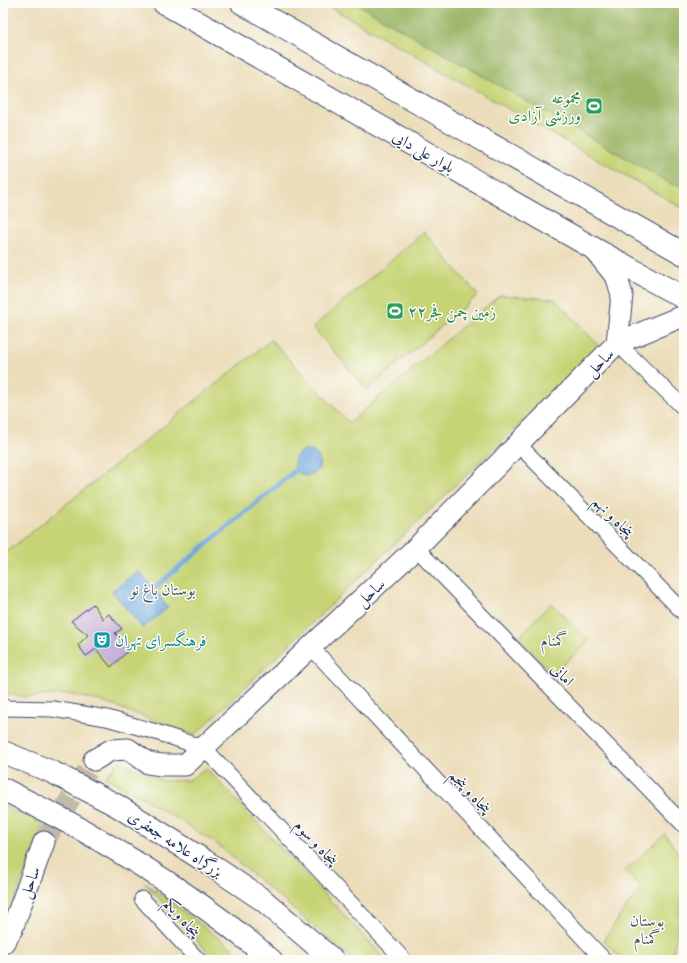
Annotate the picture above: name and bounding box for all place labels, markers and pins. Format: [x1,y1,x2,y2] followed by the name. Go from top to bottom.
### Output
[508,85,581,127] place label: مجموعه ورزشی آزادی
[584,96,604,116] sports icon: مجموعه ورزشی آزادی
[408,299,496,323] place label: زمین چمن فجر۲۲
[385,301,405,321] sports icon: زمین چمن فجر۲۲
[115,628,207,652] place label: فرهنگسرای تهران
[92,630,112,650] theatre icon: فرهنگسرای تهران

